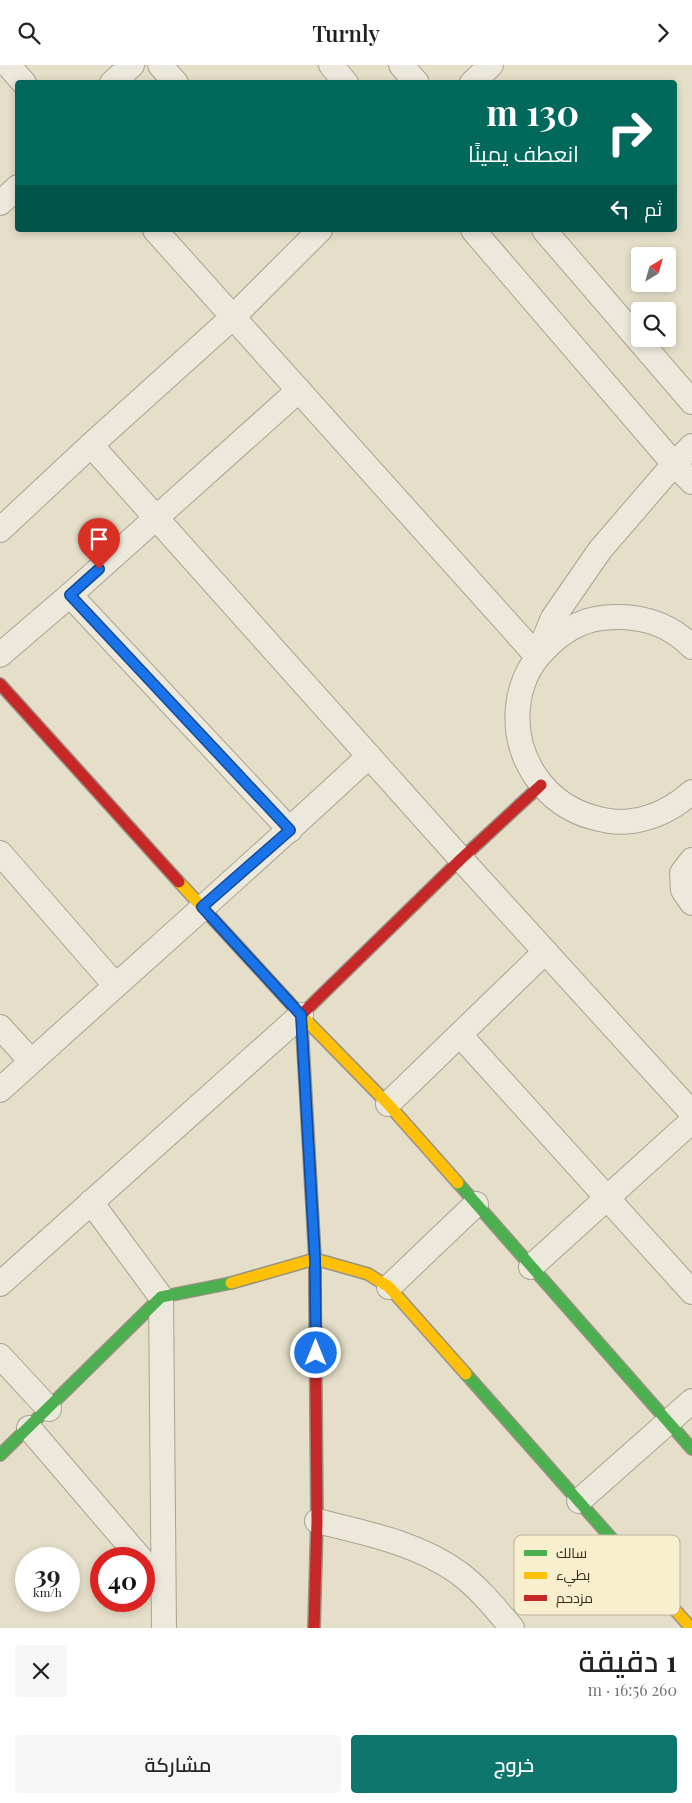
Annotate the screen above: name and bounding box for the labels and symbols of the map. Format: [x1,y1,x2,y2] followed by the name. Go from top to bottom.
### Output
[631,247,676,293] north arrow
[78,518,120,569] pin
[289,1326,341,1378] position arrow
[514,1535,680,1615] legend
[556,1543,587,1562] text: سالك
[90,1547,155,1612] speed limit sign: 40
[556,1565,590,1587] text: بطيء
[556,1588,593,1608] text: مزدحم

